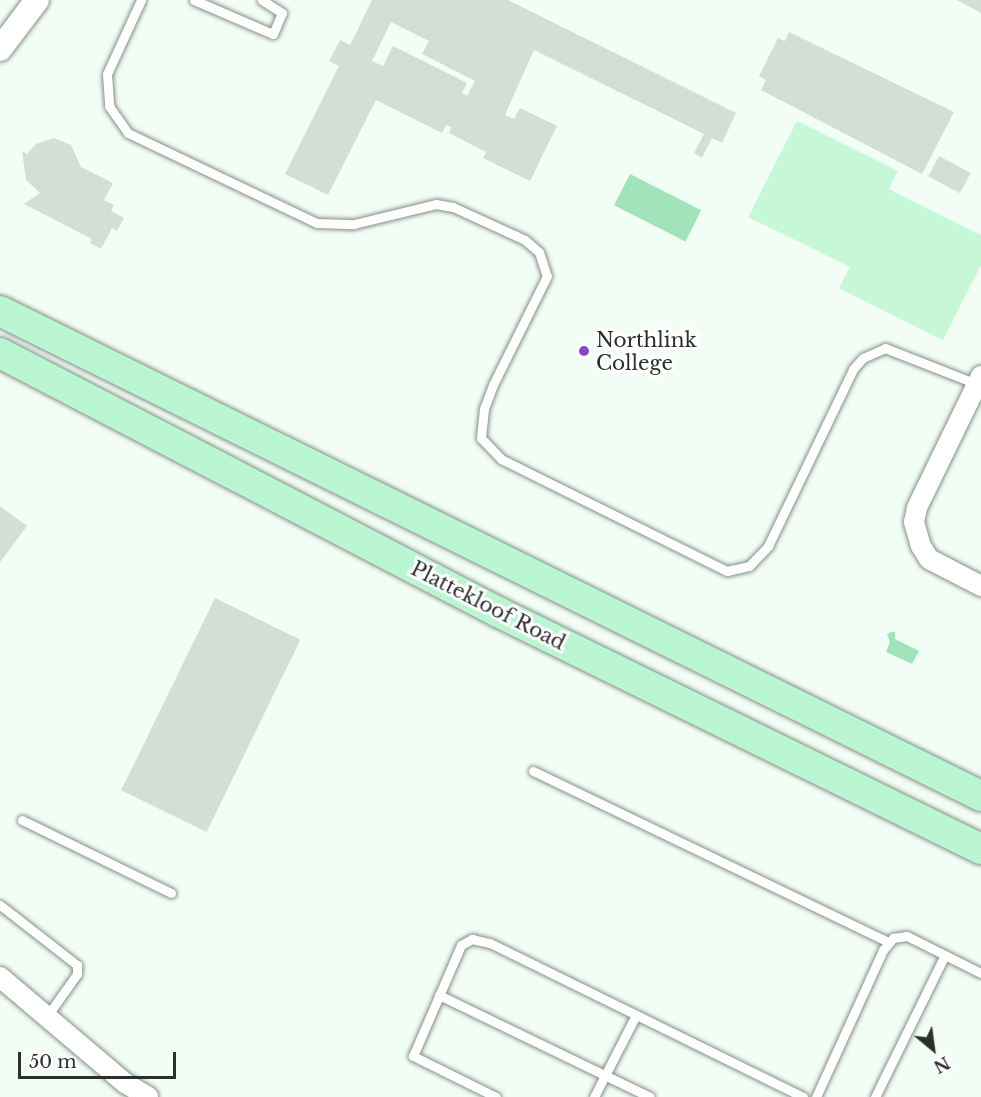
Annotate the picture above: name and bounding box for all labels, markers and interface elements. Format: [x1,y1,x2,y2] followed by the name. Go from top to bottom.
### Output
[596,328,697,375] place label: Northlink College
[577,344,591,358] marker: Northlink College
[407,557,569,655] street label: Plattekloof Road
[903,1019,963,1079] north arrow
[21,1040,178,1078] scale bar
[29,1051,77,1073] text: 50 m
[930,1052,953,1077] text: N

